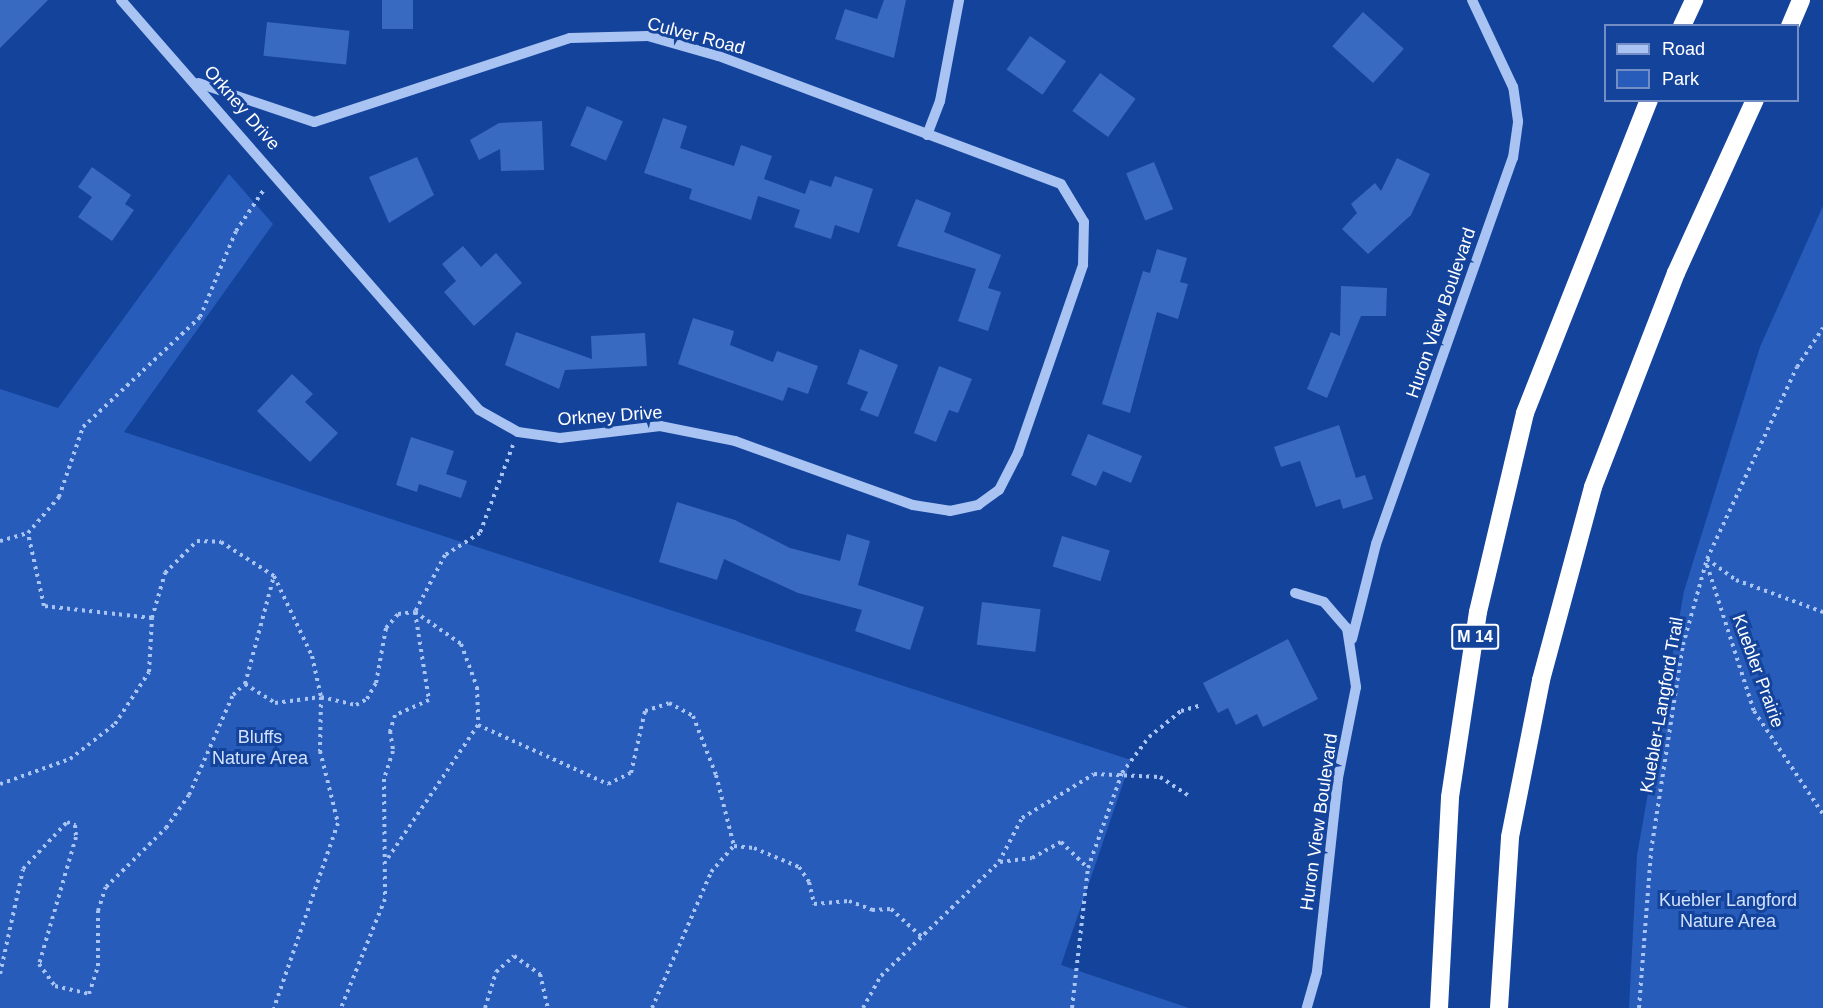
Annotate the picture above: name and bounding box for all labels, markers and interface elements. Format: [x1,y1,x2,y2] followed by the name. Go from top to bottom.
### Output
[645,13,747,59] street label: Culver Road
[1604,24,1799,102] legend
[1662,39,1705,59] text: Road
[199,61,285,155] street label: Orkney Drive
[1662,69,1699,89] text: Park
[1402,225,1480,401] street label: Huron View Boulevard
[557,402,663,430] street label: Orkney Drive
[1727,611,1789,731] street label: Kuebler Prairie
[1636,615,1688,795] street label: Kuebler-Langford Trail
[1451,624,1499,650] road number: M 14
[211,727,309,770] park label: Bluffs Nature Area
[1296,732,1342,912] street label: Huron View Boulevard
[1659,890,1797,932] park label: Kuebler Langford Nature Area

